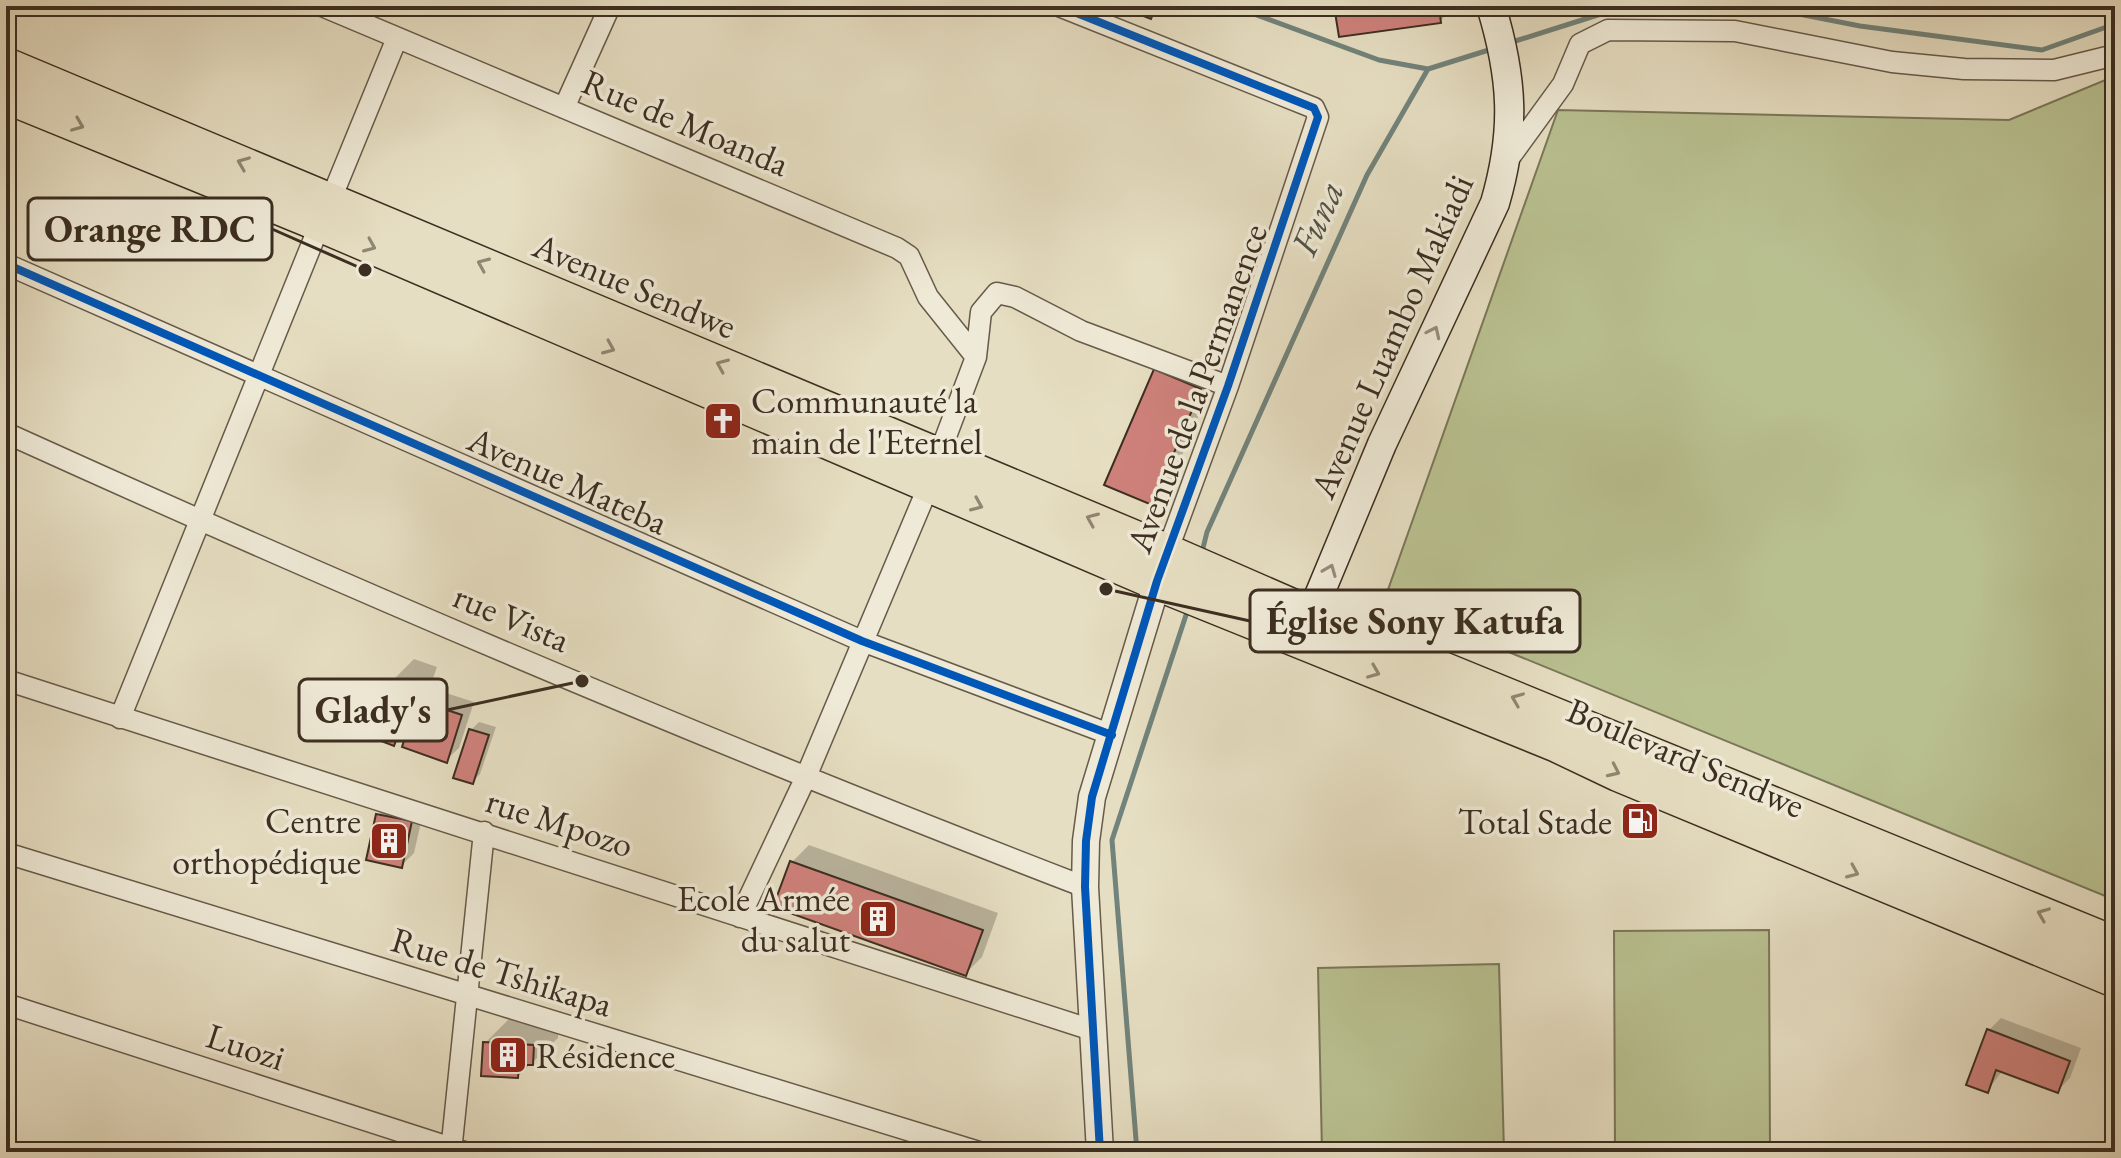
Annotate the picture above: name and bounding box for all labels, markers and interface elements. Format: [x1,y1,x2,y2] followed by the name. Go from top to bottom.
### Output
[575,58,797,187] street label: Rue de Moanda
[70,115,84,132] one-way arrow
[237,156,251,173] one-way arrow
[1298,167,1484,506] street label: Avenue Luambo Makiadi
[1278,173,1355,264] water label: Funa
[28,198,272,260] callout: Orange RDC
[44,204,256,253] text: Orange RDC
[1115,217,1278,560] street label: Avenue de la Permanence
[525,221,744,349] street label: Avenue Sendwe
[362,236,377,252] one-way arrow
[477,257,491,273] one-way arrow
[1425,326,1441,341] one-way arrow
[601,339,615,355] one-way arrow
[716,359,731,375] one-way arrow
[751,377,982,465] place label: Communauté la main de l'Eternel
[702,400,744,442] church icon: Communauté la main de l'Eternel
[460,415,676,546] street label: Avenue Mateba
[969,496,983,512] one-way arrow
[1086,513,1100,529] one-way arrow
[1321,564,1337,578] one-way arrow
[447,572,578,663] street label: rue Vista
[1250,590,1580,652] callout: Église Sony Katufa
[1266,596,1564,645] text: Église Sony Katufa
[1366,662,1380,678] one-way arrow
[299,679,447,741] callout: Glady's
[315,685,431,734] text: Glady's
[1560,686,1812,829] street label: Boulevard Sendwe
[1511,692,1525,709] one-way arrow
[1606,761,1620,777] one-way arrow
[480,777,639,868] street label: rue Mpozo
[172,797,361,885] place label: Centre orthopédique
[1458,798,1612,845] place label: Total Stade
[1619,800,1661,842] fuel station icon: Total Stade
[368,820,410,862] building icon: Centre orthopédique
[1846,862,1860,879] one-way arrow
[677,875,851,963] place label: Ecole Armée du salut
[857,898,899,940] building icon: Ecole Armée du salut
[2037,908,2051,924] one-way arrow
[386,916,619,1028] street label: Rue de Tshikapa
[201,1012,291,1081] street label: Luozi
[536,1032,675,1079] place label: Résidence
[487,1034,529,1076] building icon: Résidence

